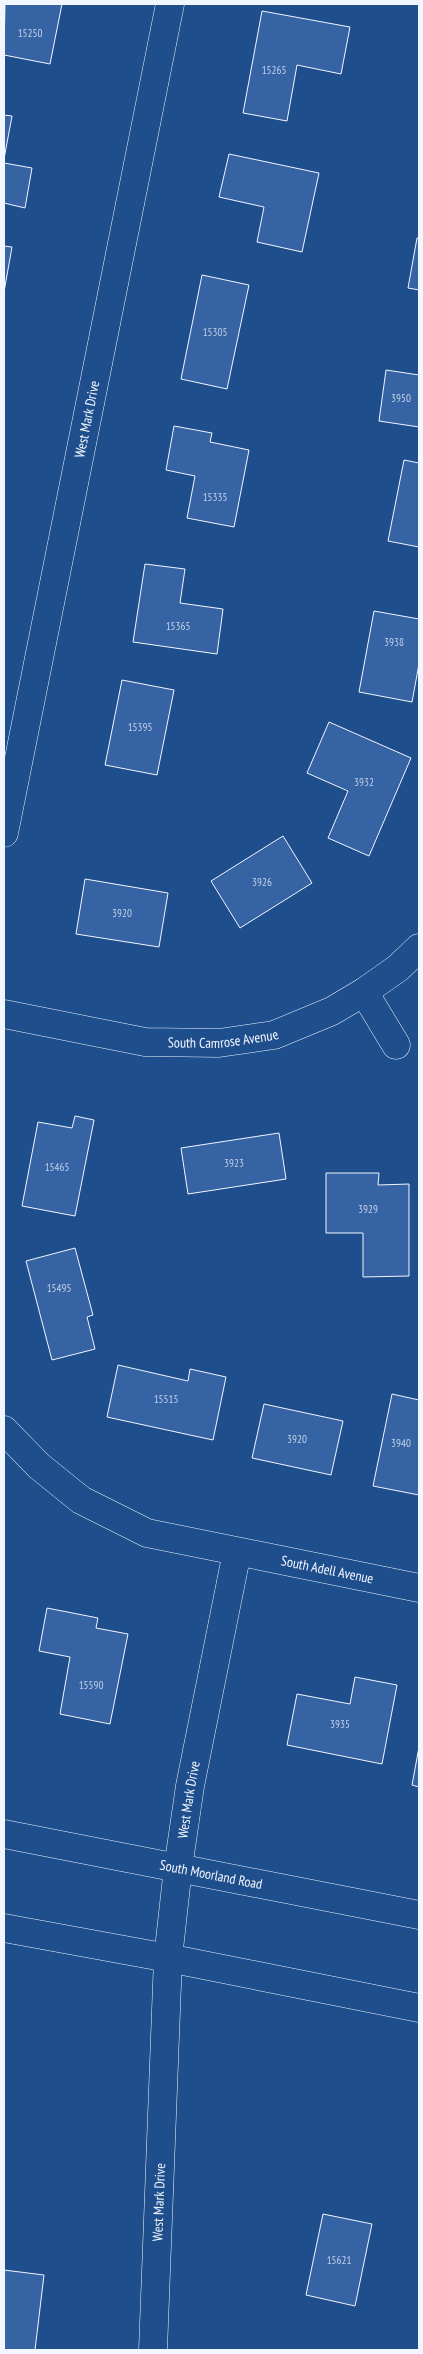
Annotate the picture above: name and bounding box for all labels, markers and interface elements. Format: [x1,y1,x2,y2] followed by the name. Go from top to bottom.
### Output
[18,26,42,40] house number: 15250
[262,63,286,77] house number: 15265
[203,325,227,339] house number: 15305
[70,379,103,459] street label: West Mark Drive
[391,391,411,405] house number: 3950
[203,490,227,504] house number: 15335
[166,619,190,633] house number: 15365
[384,635,404,649] house number: 3938
[128,720,152,734] house number: 15395
[354,775,374,789] house number: 3932
[252,875,272,889] house number: 3926
[112,906,132,920] house number: 3920
[168,1025,281,1052] street label: South Camrose Avenue
[224,1156,244,1170] house number: 3923
[45,1160,69,1174] house number: 15465
[358,1202,378,1216] house number: 3929
[47,1281,71,1295] house number: 15495
[154,1392,178,1406] house number: 15515
[287,1432,307,1446] house number: 3920
[391,1436,411,1450] house number: 3940
[280,1551,375,1588] street label: South Adell Avenue
[79,1678,103,1692] house number: 15590
[330,1717,350,1731] house number: 3935
[173,1759,204,1840] street label: West Mark Drive
[158,1856,264,1893] street label: South Moorland Road
[148,2162,169,2242] street label: West Mark Drive
[327,2253,351,2267] house number: 15621

